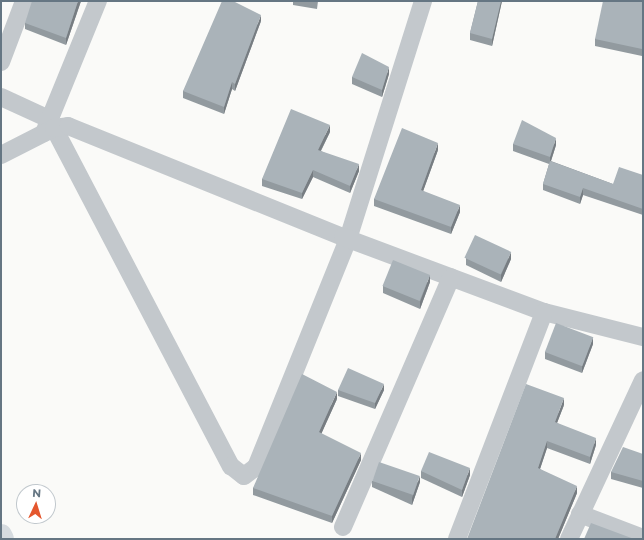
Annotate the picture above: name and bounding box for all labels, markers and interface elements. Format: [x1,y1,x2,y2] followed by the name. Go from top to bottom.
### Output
[16,484,56,524] north arrow
[32,486,42,500] text: N

